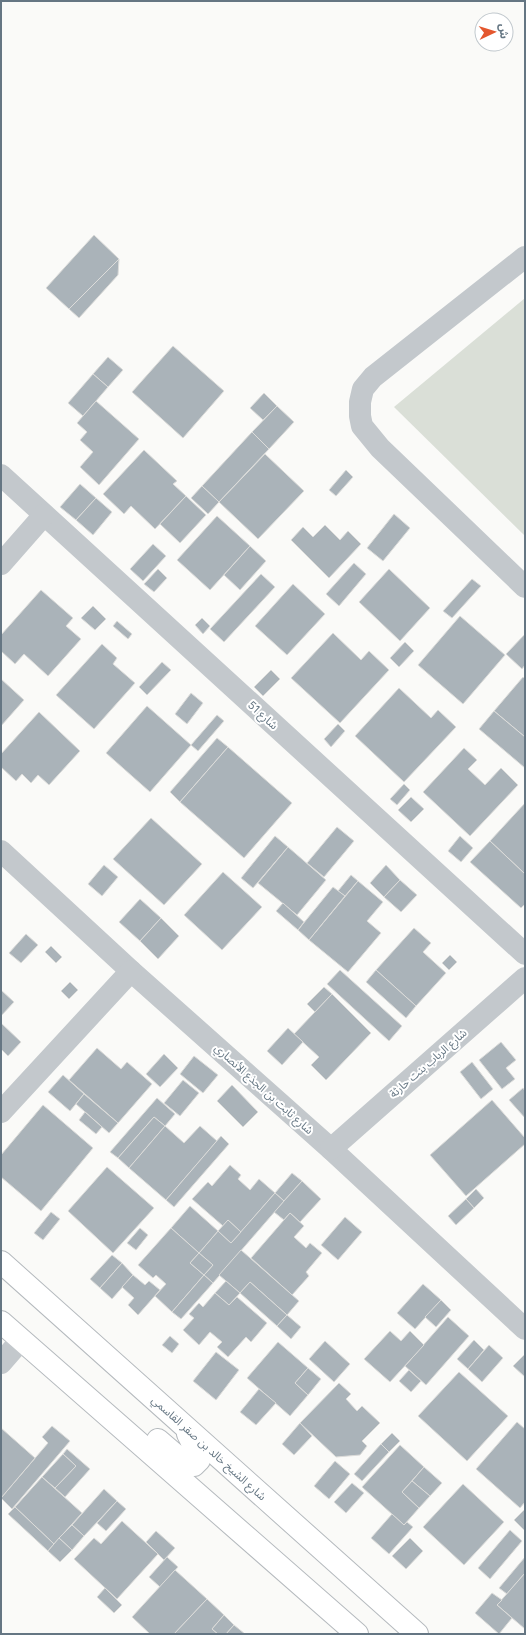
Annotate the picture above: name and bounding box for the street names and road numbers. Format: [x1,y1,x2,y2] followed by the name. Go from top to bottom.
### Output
[244,698,281,733] street label: شارع 51
[386,1025,471,1101] street label: شارع الرباب بنت حارثة
[210,1041,317,1139] street label: شارع ثابت بن الجذع الأنصاري
[147,1393,269,1505] street label: شارع الشيخ خالد بن صقر القاسمي

